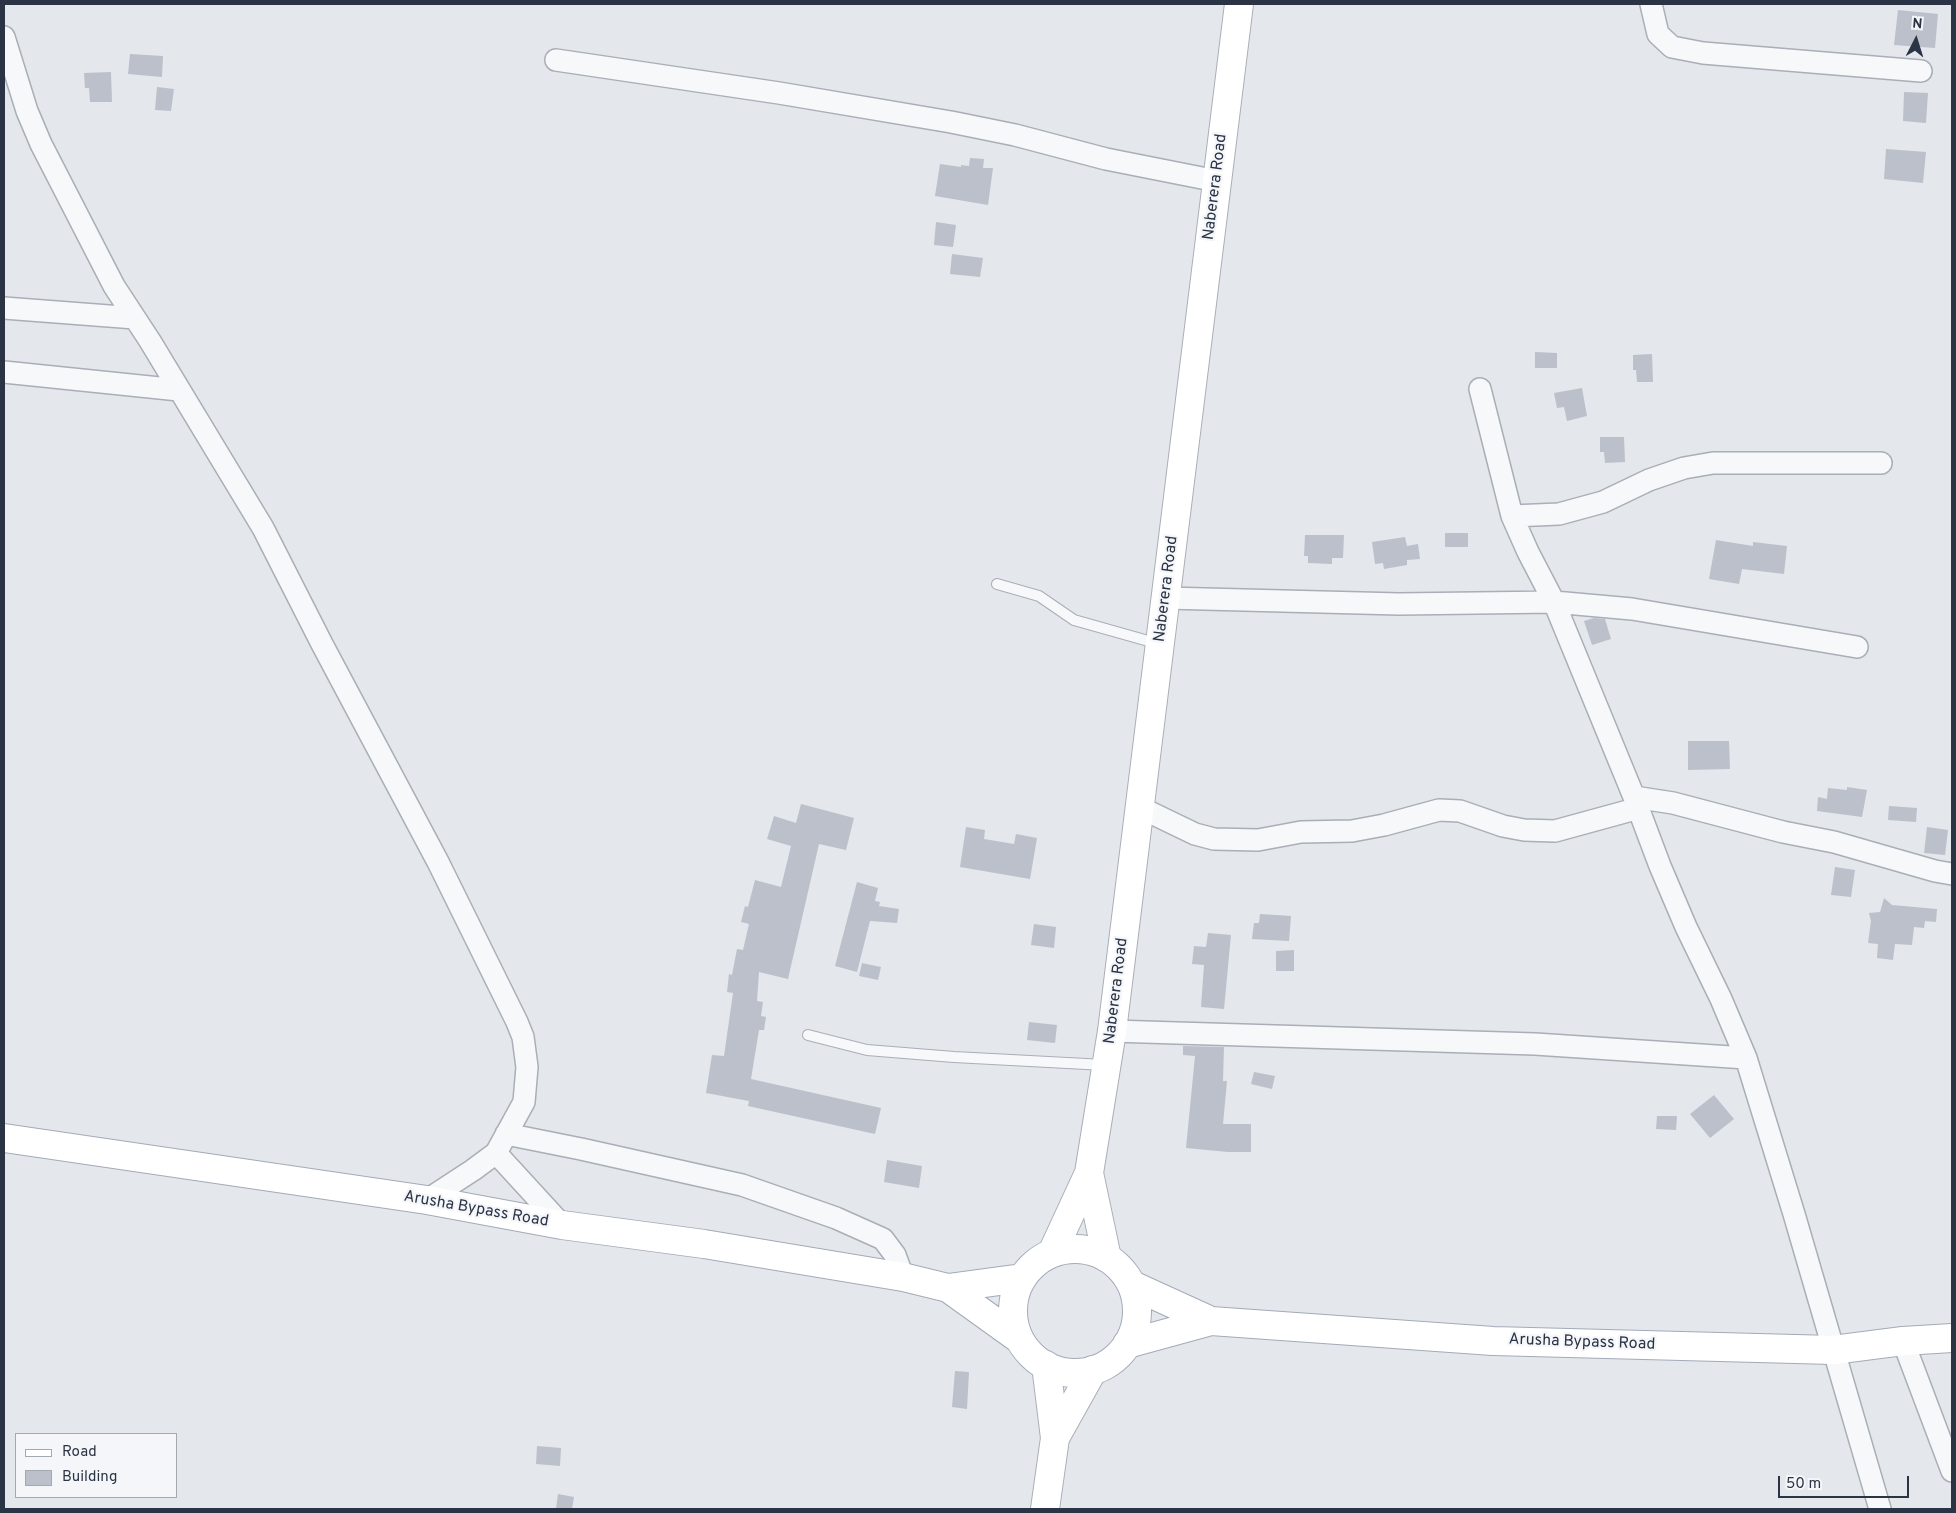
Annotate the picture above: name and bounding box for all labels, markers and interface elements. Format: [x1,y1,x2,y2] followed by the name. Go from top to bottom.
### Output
[1891,15,1941,65] north arrow
[1912,16,1923,33] text: N
[1200,133,1232,241] street label: Naberera Road
[1151,535,1183,643] street label: Naberera Road
[1101,937,1133,1045] street label: Naberera Road
[402,1188,550,1232] street label: Arusha Bypass Road
[1508,1331,1656,1355] street label: Arusha Bypass Road
[15,1433,178,1498] legend
[62,1443,97,1462] text: Road
[1781,1466,1912,1498] scale bar
[62,1468,117,1487] text: Building
[1786,1475,1821,1494] text: 50 m

